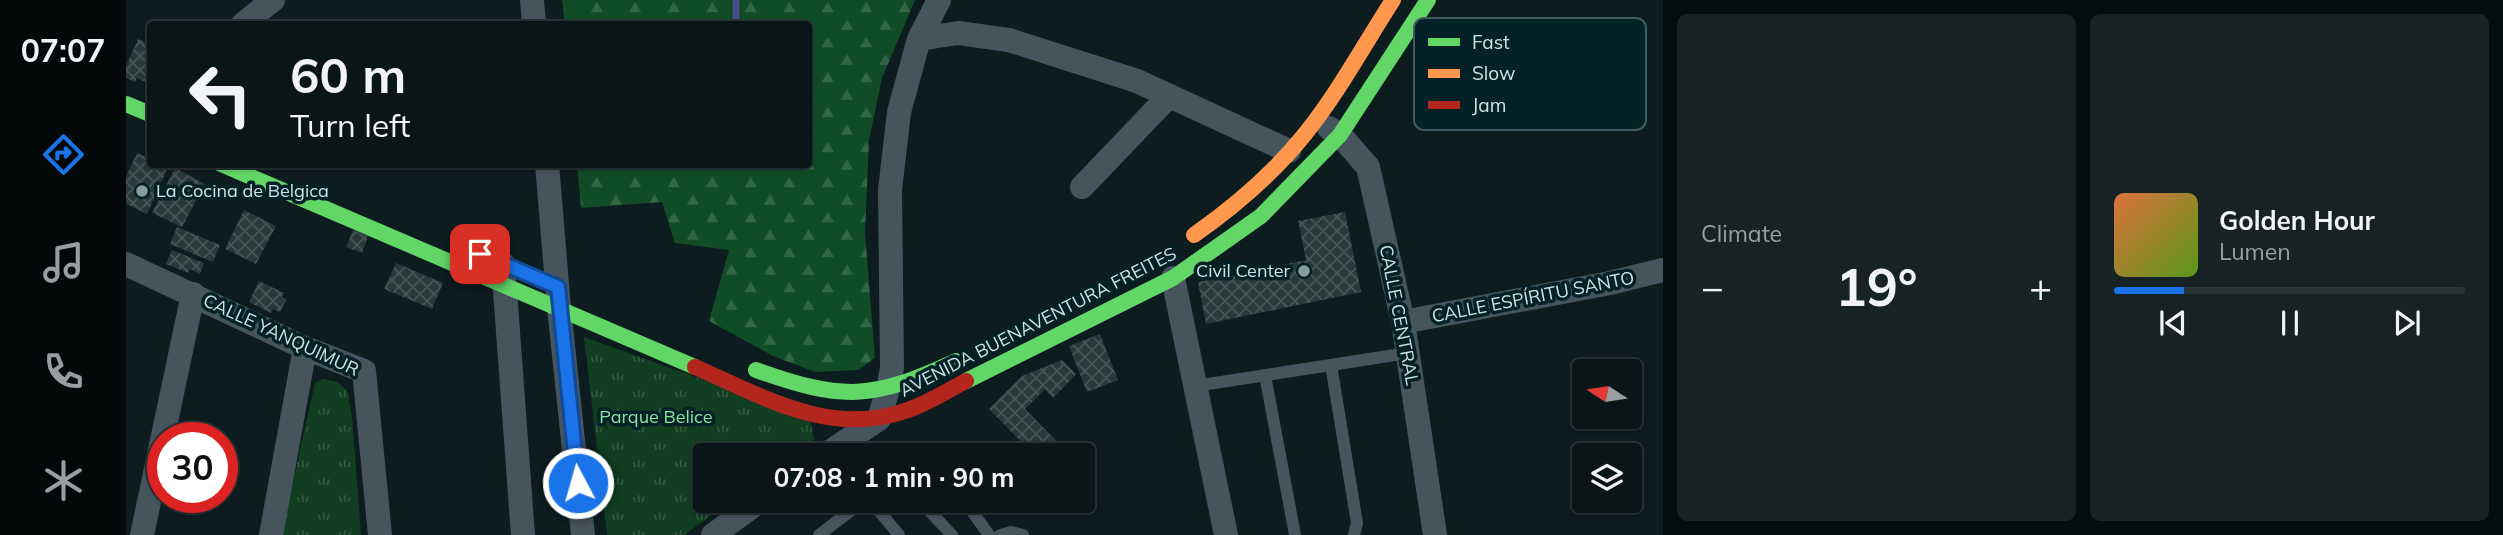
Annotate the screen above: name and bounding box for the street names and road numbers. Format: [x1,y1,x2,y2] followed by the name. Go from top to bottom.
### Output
[896,242,1180,402] street label: AVENIDA BUENAVENTURA FREITES
[1375,243,1424,387] street label: CALLE CENTRAL
[1430,266,1636,327] street label: CALLE ESPÍRITU SANTO
[200,288,363,381] street label: CALLE YANQUIMUR

